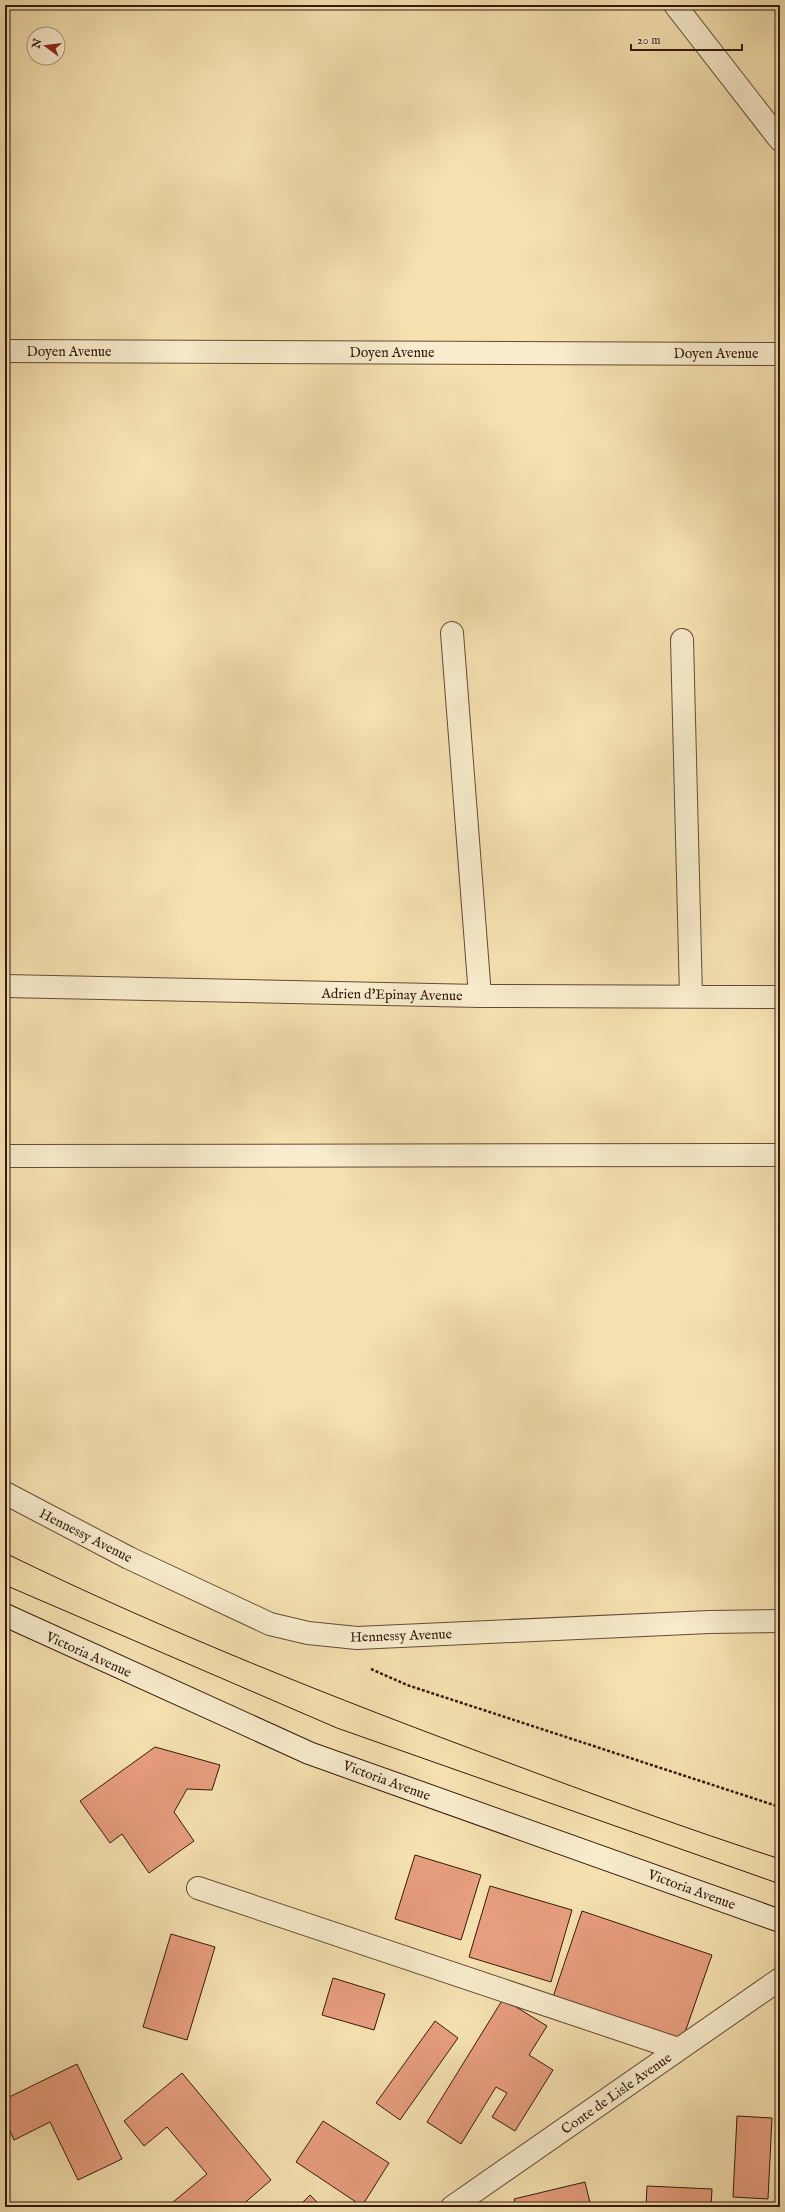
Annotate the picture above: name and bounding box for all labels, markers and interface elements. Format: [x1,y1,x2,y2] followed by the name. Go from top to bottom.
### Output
[26,26,66,66] north arrow
[631,26,742,52] scale bar
[637,33,660,48] text: 20 m
[29,37,45,51] text: N
[26,343,112,361] street label: Doyen Avenue
[349,344,435,362] street label: Doyen Avenue
[673,345,759,363] street label: Doyen Avenue
[320,985,463,1005] street label: Adrien d'Epinay Avenue
[36,1505,136,1567] street label: Hennessy Avenue
[350,1625,453,1647] street label: Hennessy Avenue
[42,1628,135,1682] street label: Victoria Avenue
[339,1756,433,1805] street label: Victoria Avenue
[644,1865,738,1914] street label: Victoria Avenue
[558,2049,676,2139] street label: Conte de Lisle Avenue

